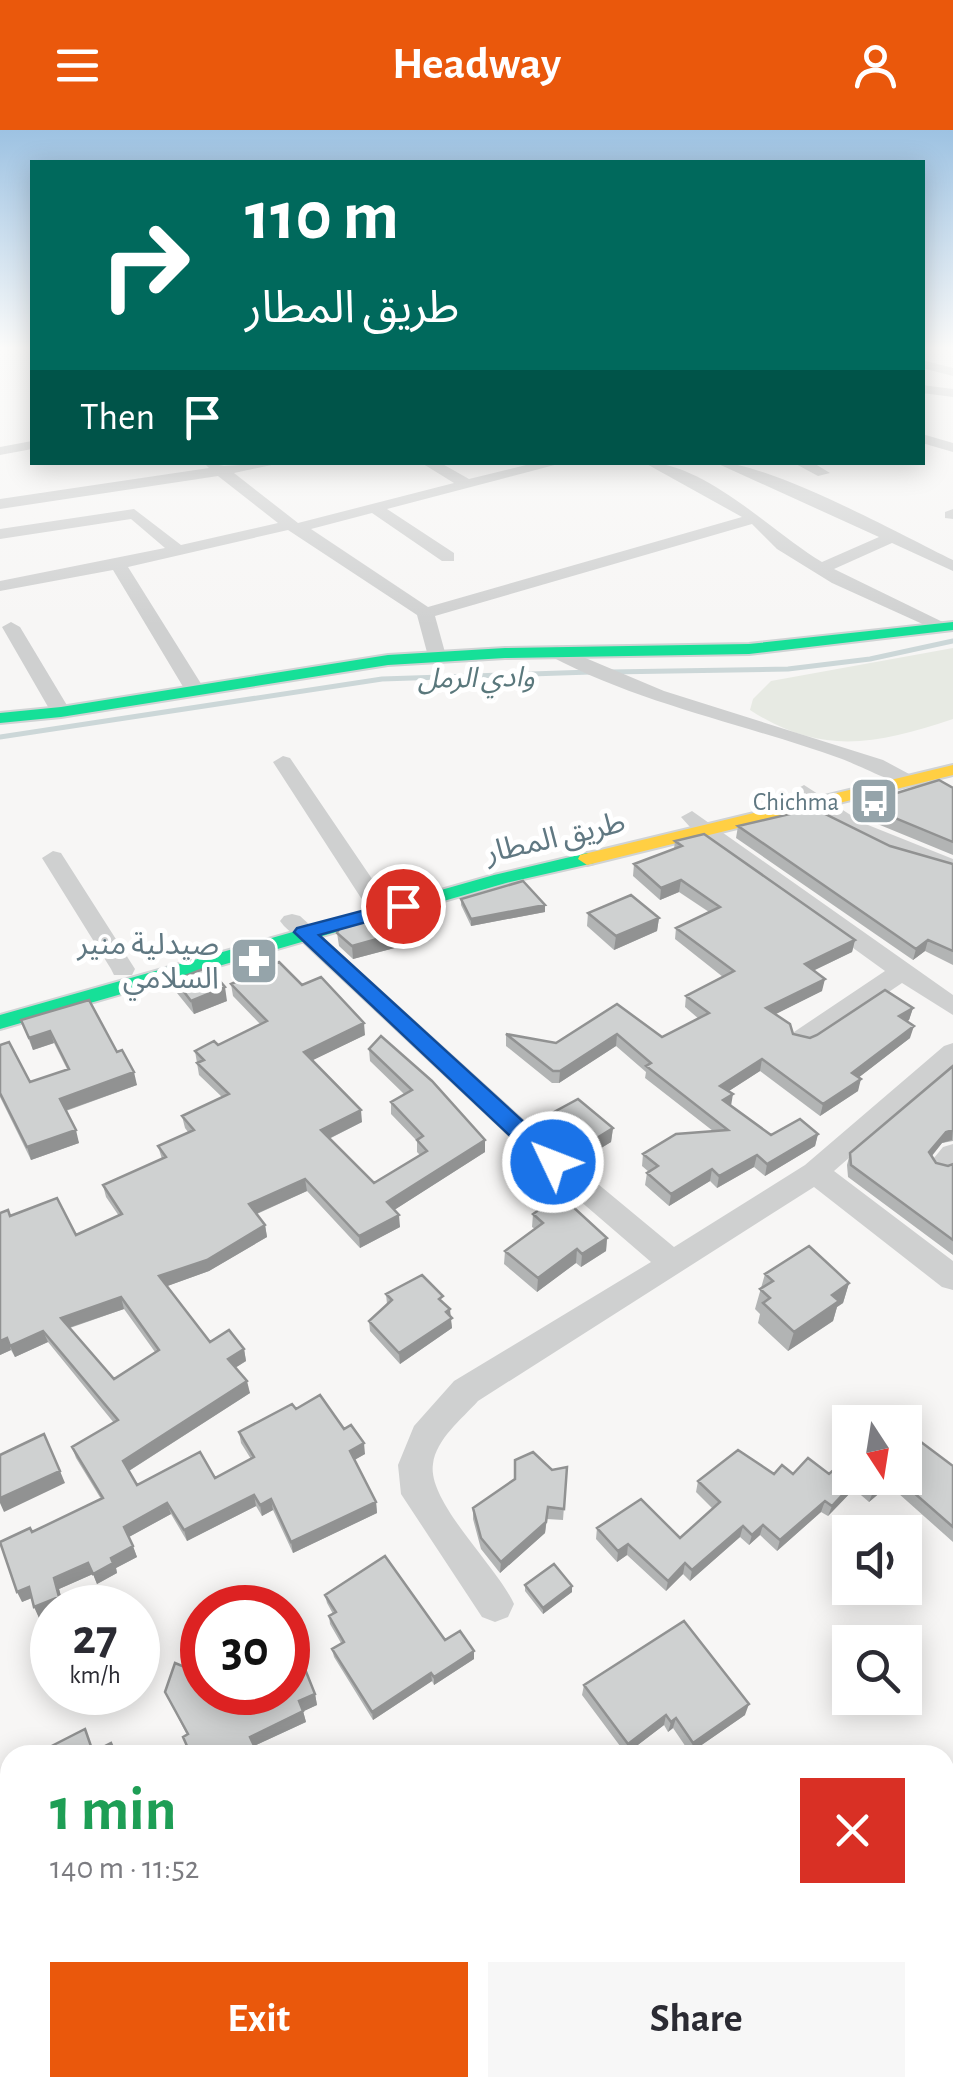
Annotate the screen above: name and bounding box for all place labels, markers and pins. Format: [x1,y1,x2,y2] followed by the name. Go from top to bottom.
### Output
[848,775,900,827] bus stop icon: Chichma
[753,790,839,815] place label: Chichma
[361,864,446,949] pin
[76,930,219,1001] place label: صيدلية منير السلامي
[228,935,280,987] pharmacy icon: صيدلية منير السلامي

